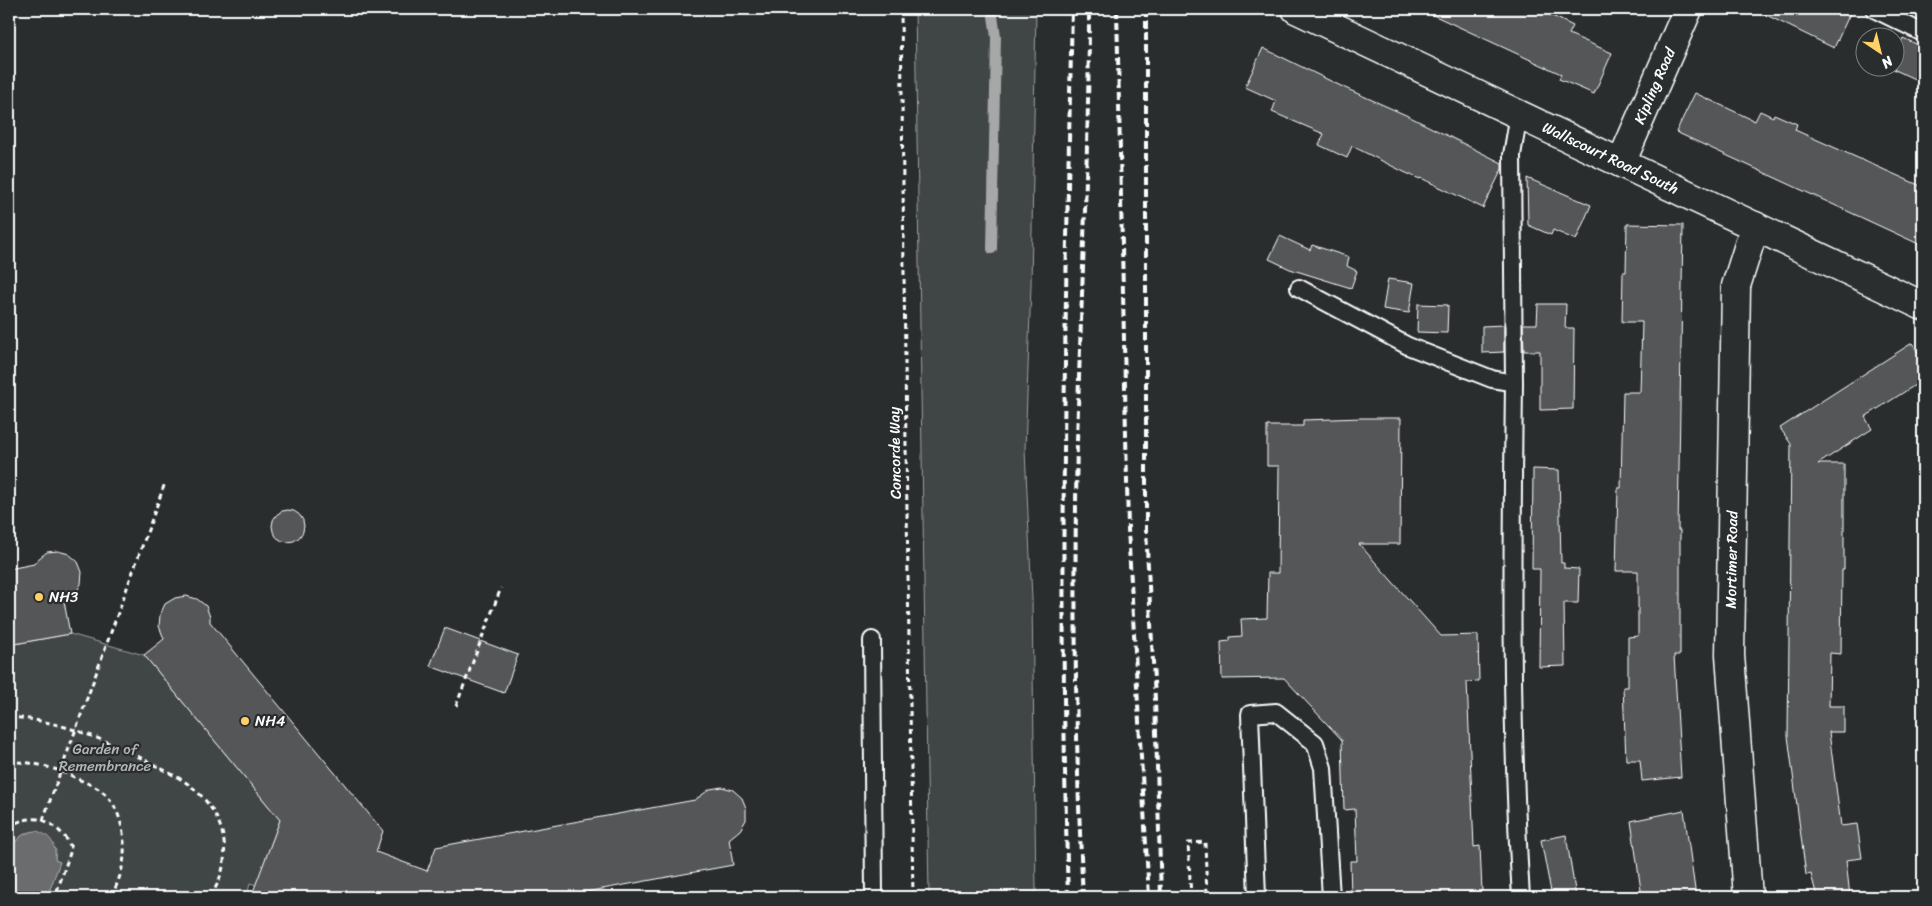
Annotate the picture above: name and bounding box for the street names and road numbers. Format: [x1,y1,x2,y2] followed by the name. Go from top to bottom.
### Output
[1626,43,1683,128] street label: Kipling Road
[1538,114,1683,202] street label: Wallscourt Road South
[881,406,909,499] street label: Concorde Way
[1718,510,1745,609] street label: Mortimer Road

